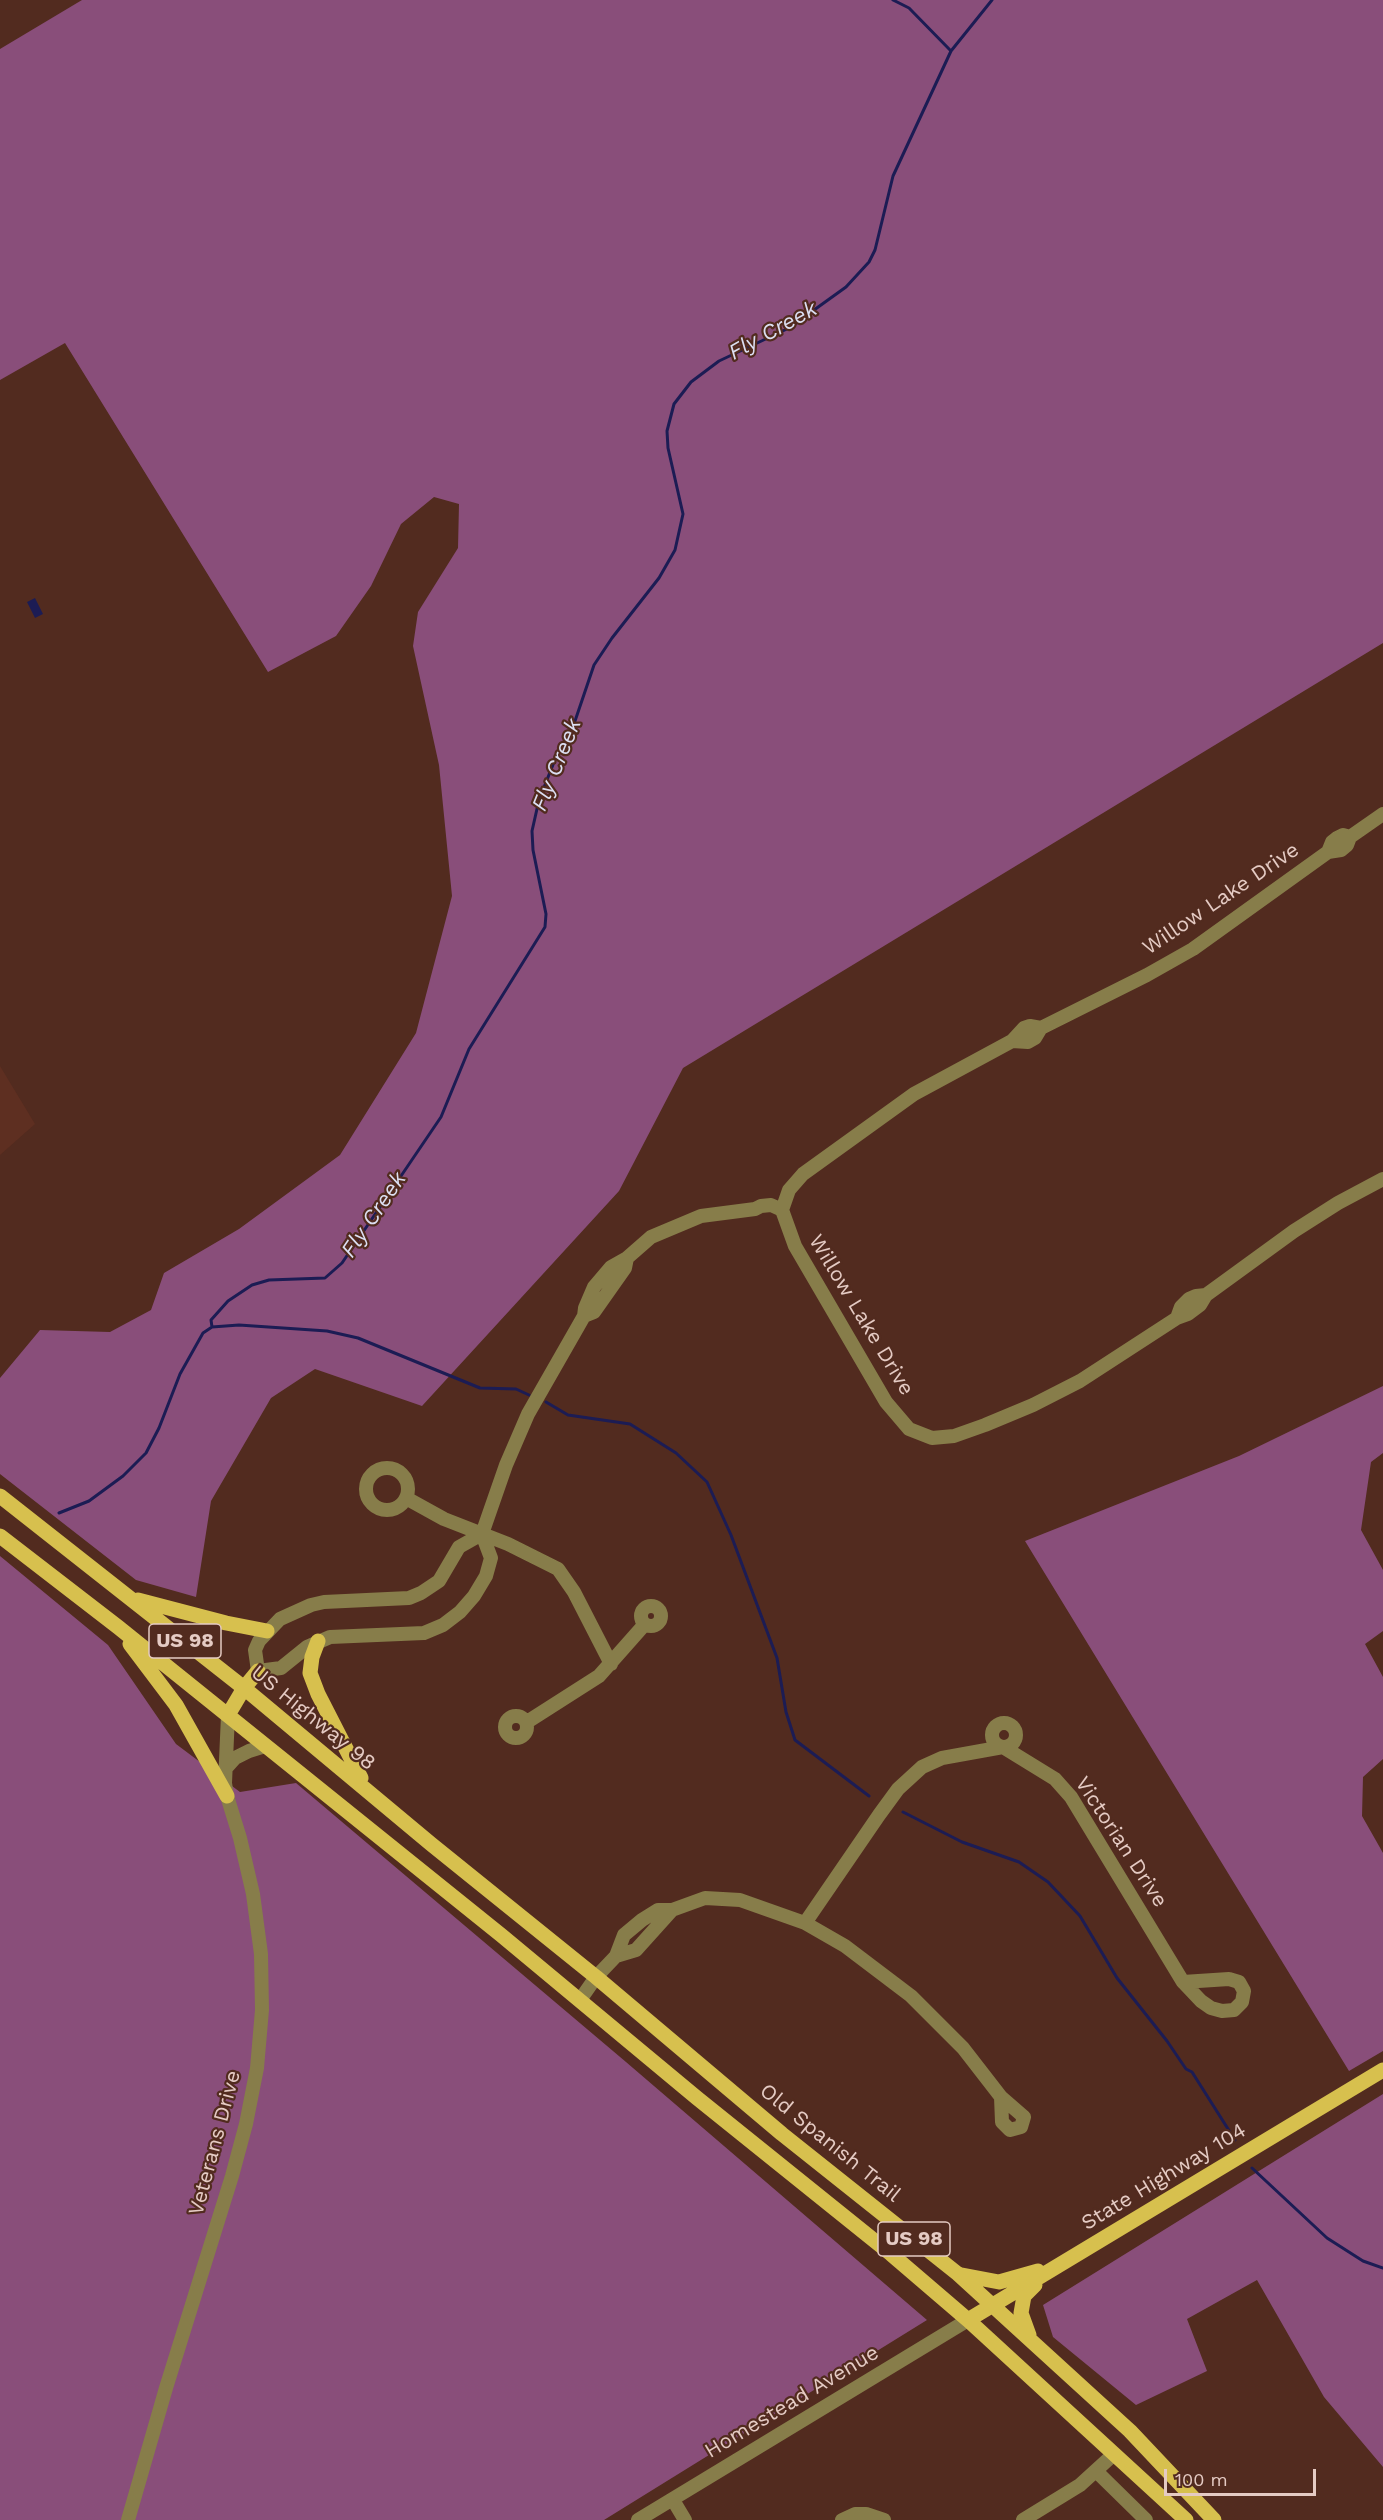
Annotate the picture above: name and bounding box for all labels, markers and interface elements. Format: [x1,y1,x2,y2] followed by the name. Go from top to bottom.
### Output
[724,296,822,366] water label: Fly Creek
[526,715,588,815] water label: Fly Creek
[1138,837,1304,961] street label: Willow Lake Drive
[336,1167,412,1263] water label: Fly Creek
[803,1230,919,1400] street label: Willow Lake Drive
[149,1624,221,1658] road number: US 98
[246,1660,380,1776] street label: US Highway 98
[1069,1772,1173,1912] street label: Victorian Drive
[184,2068,246,2218] street label: Veterans Drive
[754,2078,906,2208] street label: Old Spanish Trail
[1077,2118,1251,2236] street label: State Highway 104
[878,2222,950,2256] road number: US 98
[700,2340,884,2464] street label: Homestead Avenue
[1167,2457,1318,2495] scale bar
[1175,2469,1228,2490] text: 100 m

